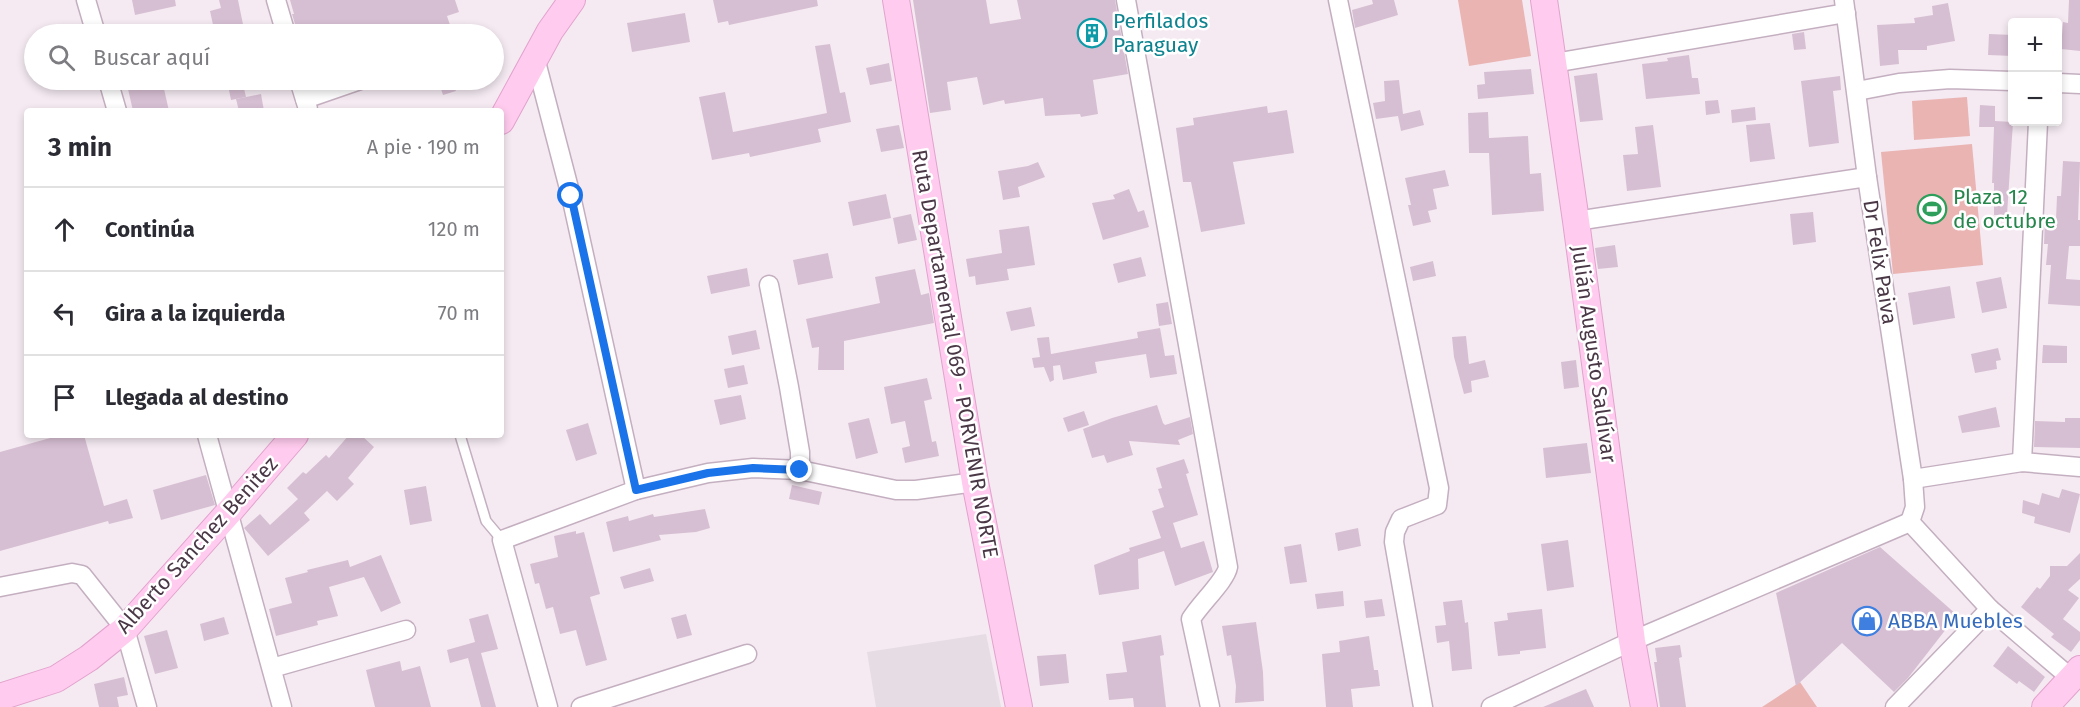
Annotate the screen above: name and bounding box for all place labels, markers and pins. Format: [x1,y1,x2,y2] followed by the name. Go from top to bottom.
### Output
[1113,8,1208,58] place label: Perfilados Paraguay
[1076,17,1108,49] building icon: Perfilados Paraguay
[1953,184,2056,234] place label: Plaza 12 de octubre
[1916,193,1948,225] sports icon: Plaza 12 de octubre
[1851,605,1883,637] shop icon: ABBA Muebles
[1888,608,2023,634] place label: ABBA Muebles

